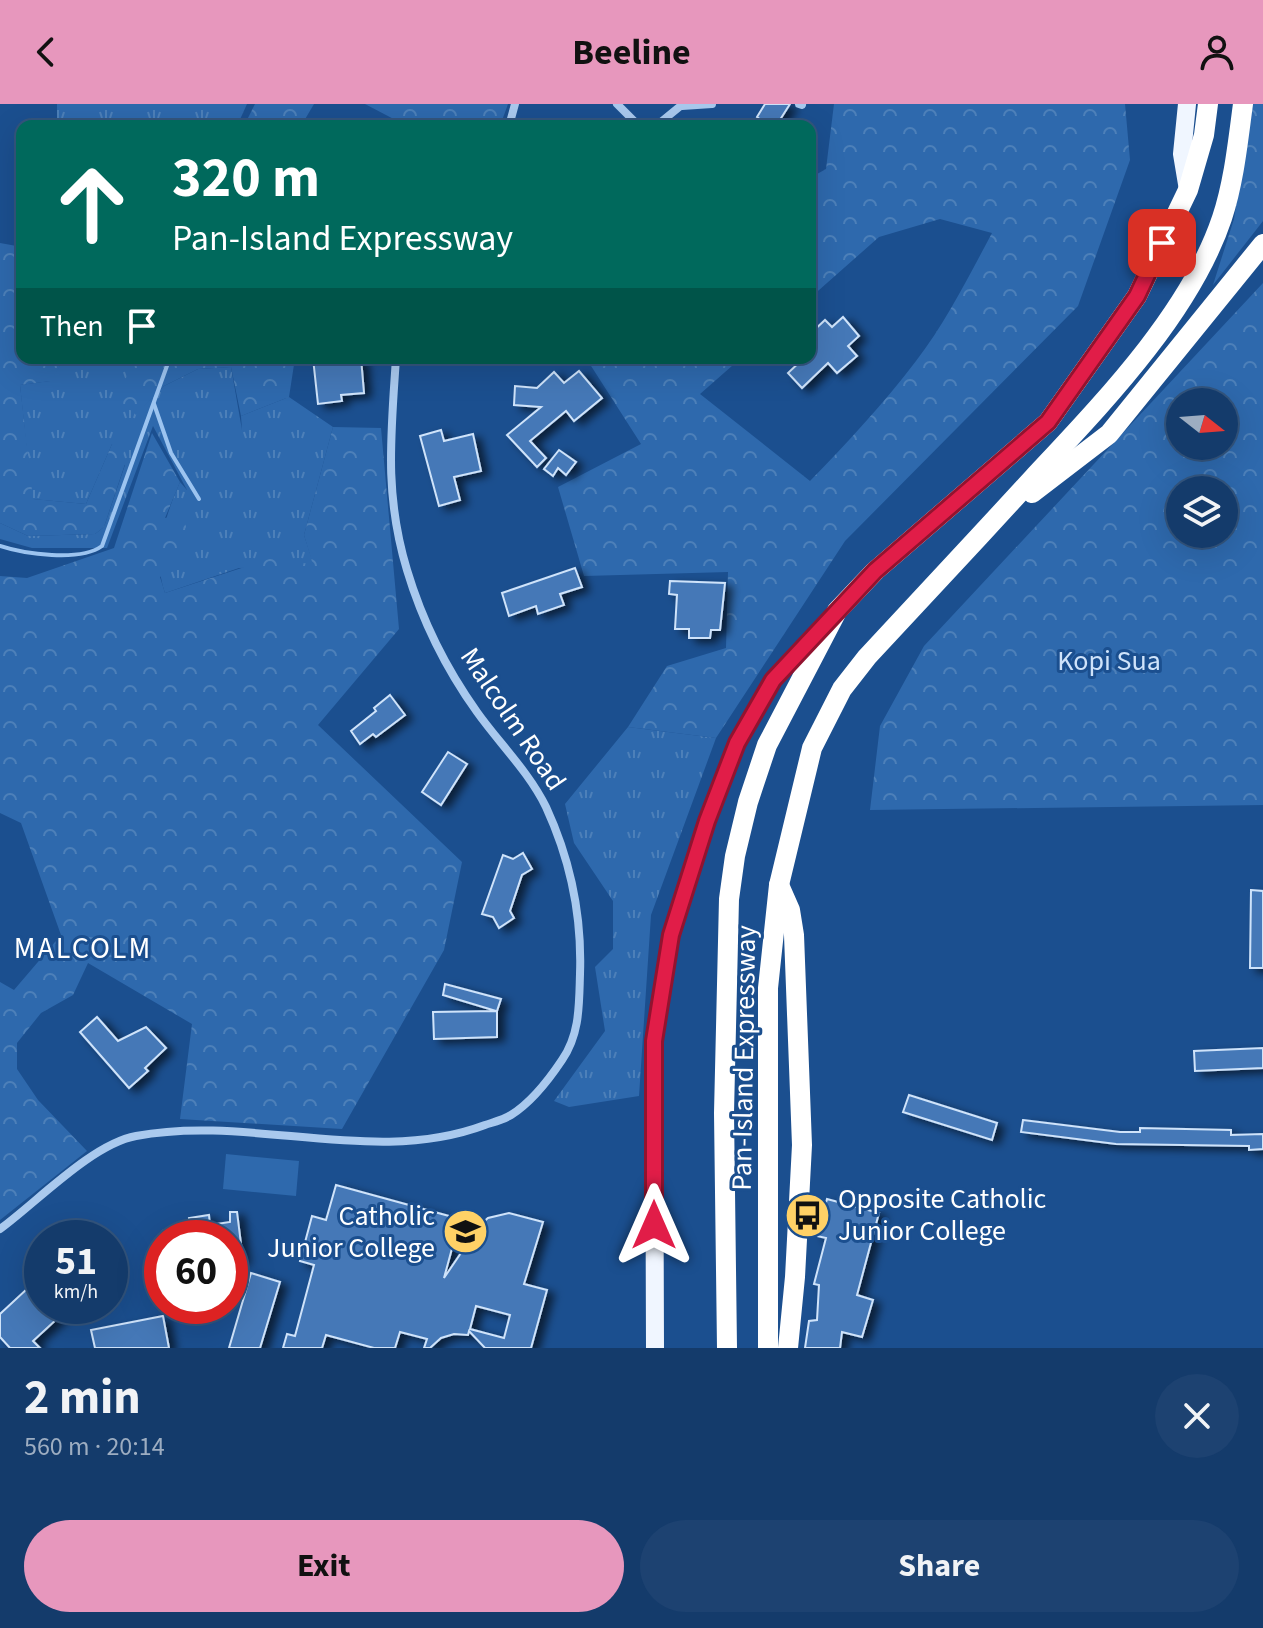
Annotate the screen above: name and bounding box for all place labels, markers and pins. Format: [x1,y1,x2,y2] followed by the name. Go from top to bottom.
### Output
[1128,209,1196,277] pin
[838,1179,1047,1251] place label: Opposite Catholic Junior College
[783,1191,831,1239] bus stop icon: Opposite Catholic Junior College
[267,1196,435,1268] place label: Catholic Junior College
[442,1208,490,1256] school or university icon: Catholic Junior College

